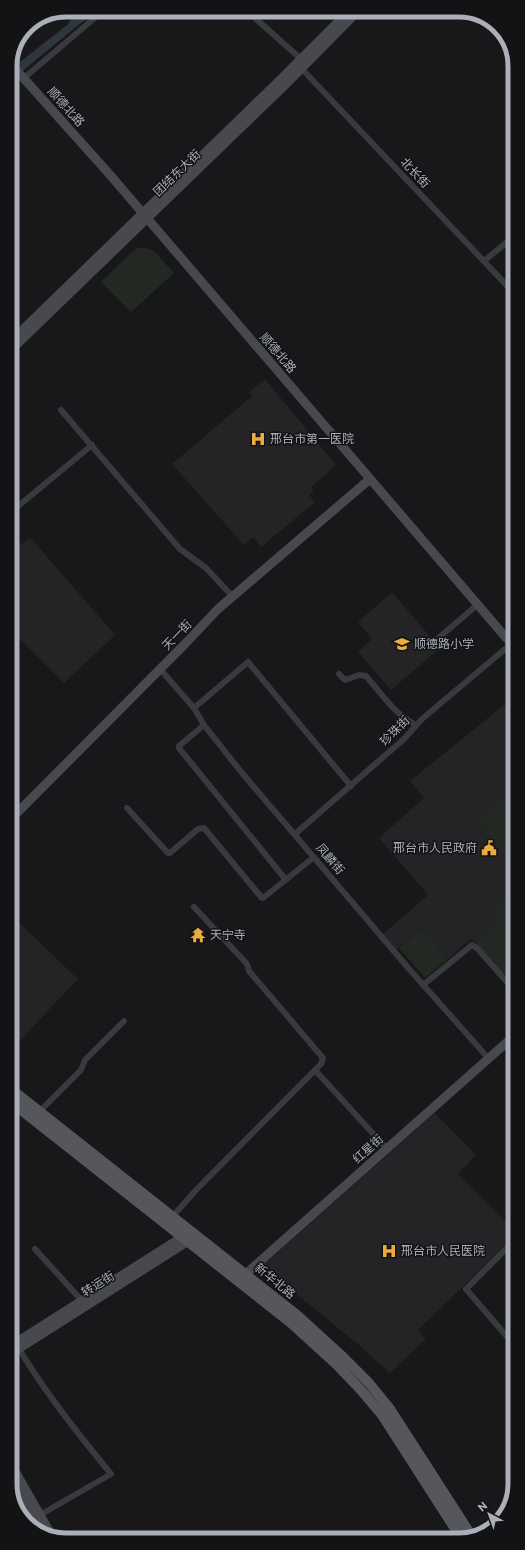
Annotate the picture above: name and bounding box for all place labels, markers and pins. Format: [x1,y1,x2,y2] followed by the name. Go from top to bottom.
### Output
[249,430,267,448] hospital icon: 邢台市第一医院
[270,431,354,445] place label: 邢台市第一医院
[393,635,411,653] school or university icon: 顺德路小学
[414,636,474,650] place label: 顺德路小学
[480,839,498,857] public building icon: 邢台市人民政府
[393,840,477,854] place label: 邢台市人民政府
[189,926,207,944] temple icon: 天宁寺
[210,927,246,941] place label: 天宁寺
[380,1242,398,1260] hospital icon: 邢台市人民医院
[401,1243,485,1257] place label: 邢台市人民医院

